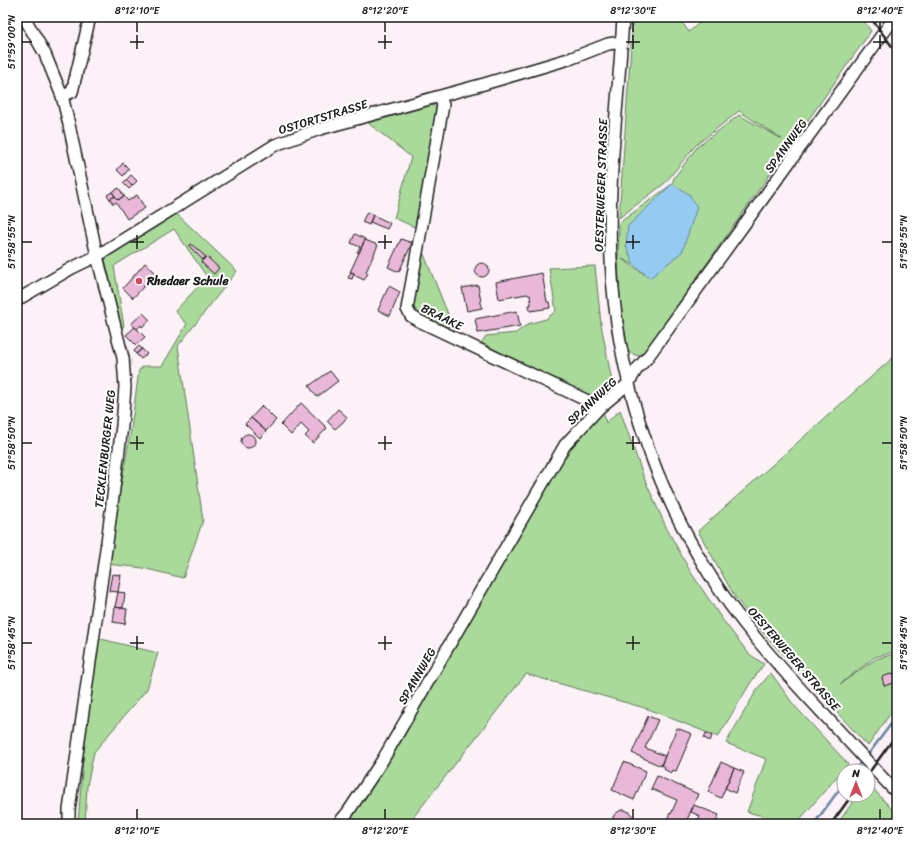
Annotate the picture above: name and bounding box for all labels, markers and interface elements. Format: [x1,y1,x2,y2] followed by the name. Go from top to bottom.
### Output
[115,2,161,20] text: 8°12'10"E
[362,2,409,20] text: 8°12'20"E
[610,2,657,20] text: 8°12'30"E
[857,2,905,20] text: 8°12'40"E
[3,15,21,69] text: 51°59'00"N
[276,93,372,141] street label: OSTORTSTRASSE
[759,114,813,178] street label: SPANNWEG
[588,117,614,252] street label: OESTERWEGER STRASSE
[3,215,21,269] text: 51°58'55"N
[895,215,913,269] text: 51°58'55"N
[146,270,230,292] place label: Rhedaer Schule
[134,276,144,286] marker: Rhedaer Schule
[417,297,468,337] street label: BRAAKE
[562,372,622,430] street label: SPANNWEG
[88,389,122,509] street label: TECKLENBURGER WEG
[3,416,21,470] text: 51°58'50"N
[895,416,913,470] text: 51°58'50"N
[742,602,847,717] street label: OESTERWEGER STRASSE
[3,616,21,670] text: 51°58'45"N
[895,616,913,670] text: 51°58'45"N
[392,643,442,709] street label: SPANNWEG
[836,763,876,803] north arrow
[851,764,860,783] text: N
[115,822,161,840] text: 8°12'10"E
[362,822,409,840] text: 8°12'20"E
[610,822,657,840] text: 8°12'30"E
[857,822,905,840] text: 8°12'40"E

